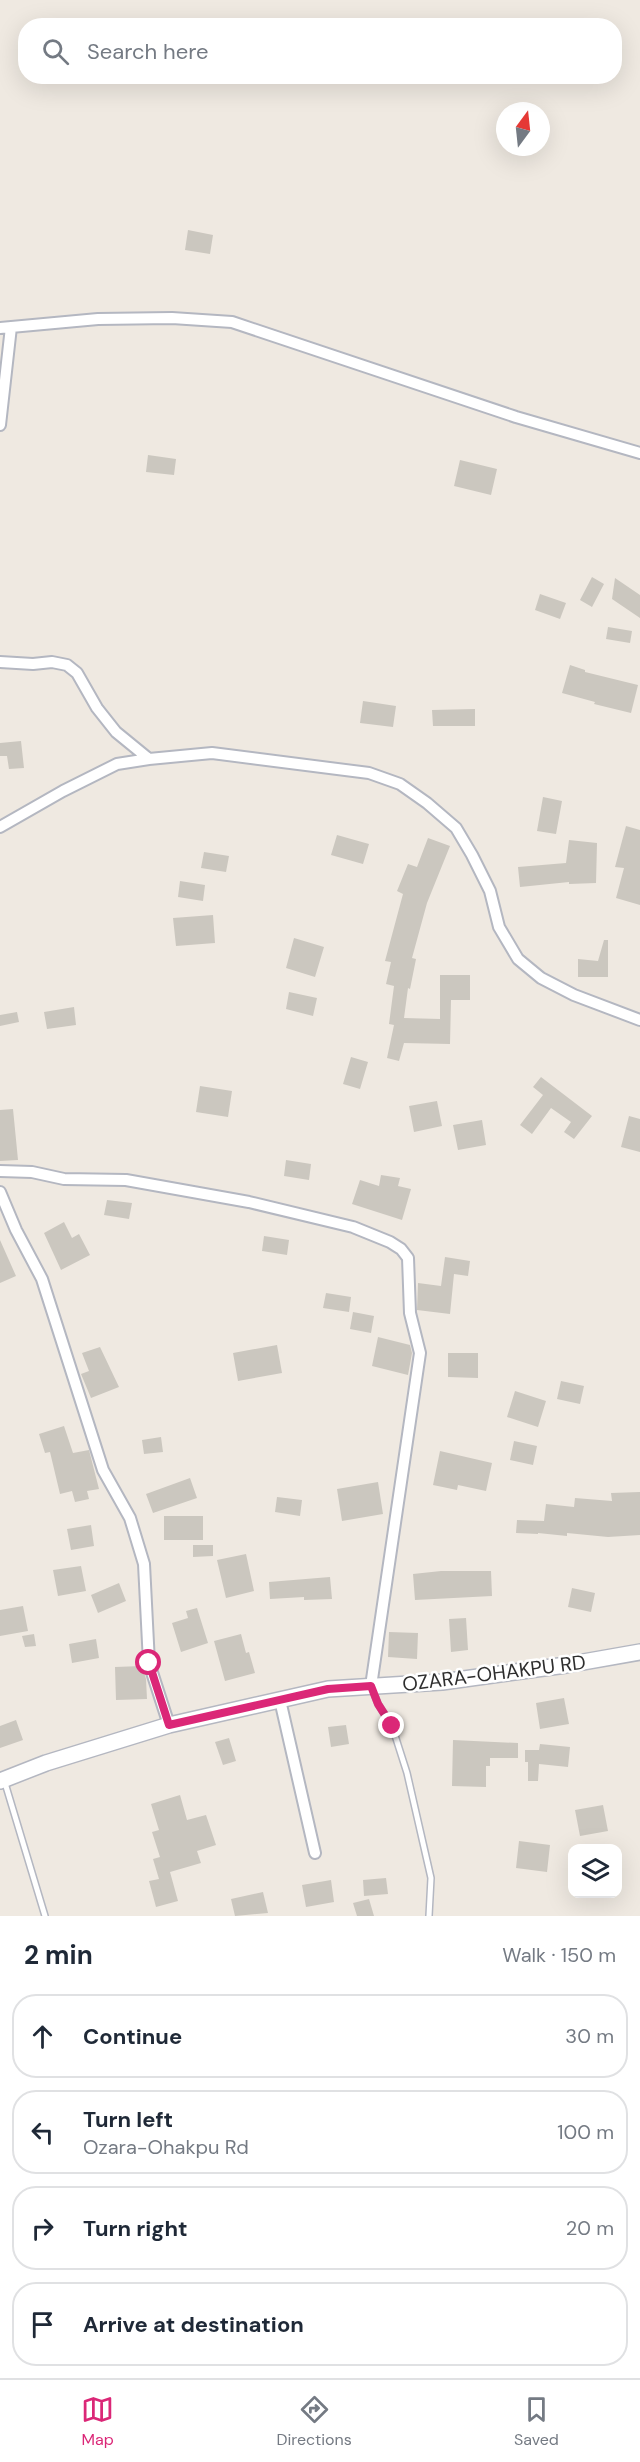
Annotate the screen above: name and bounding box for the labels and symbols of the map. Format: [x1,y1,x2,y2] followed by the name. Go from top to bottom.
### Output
[496,102,550,156] north arrow
[135,1649,161,1675] route start
[401,1649,587,1697] street label: OZARA-OHAKPU RD
[378,1712,404,1738] route end

